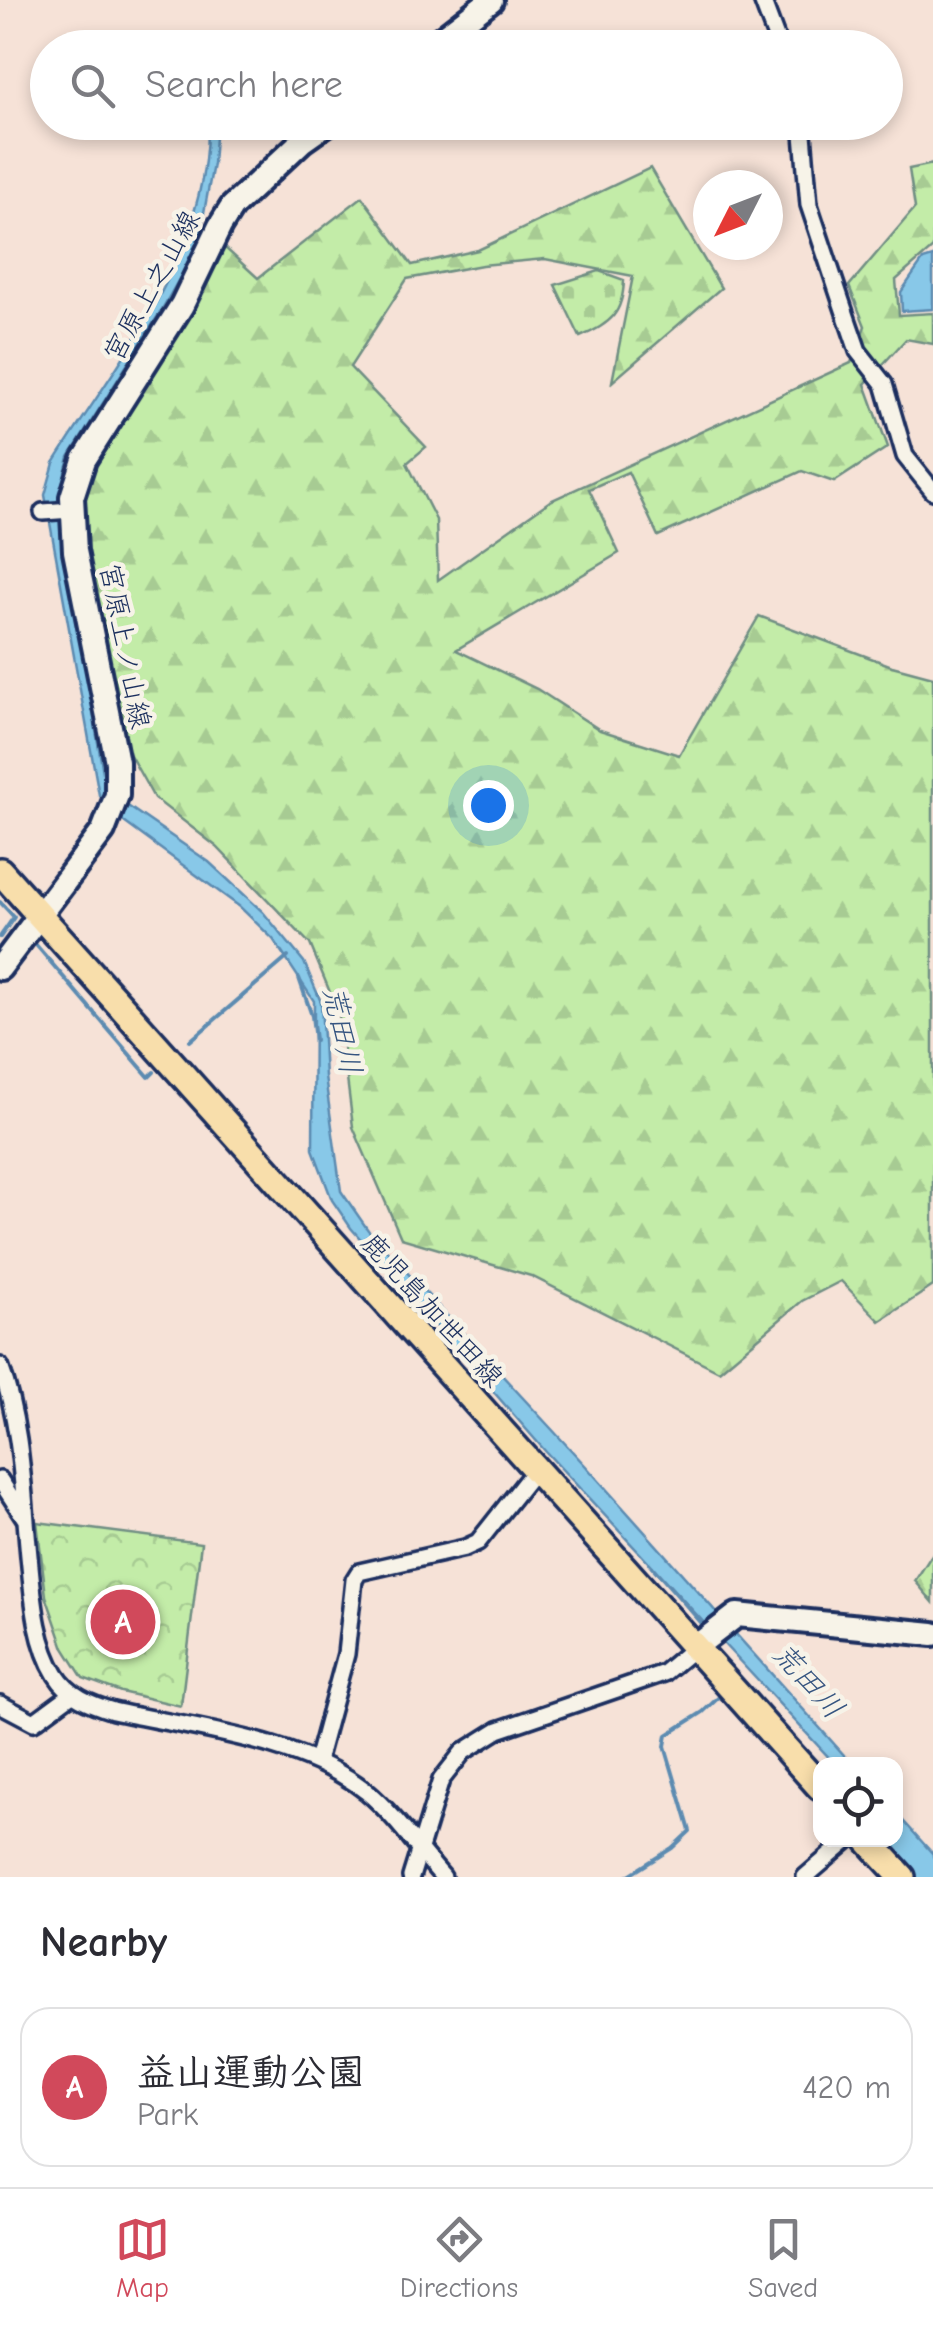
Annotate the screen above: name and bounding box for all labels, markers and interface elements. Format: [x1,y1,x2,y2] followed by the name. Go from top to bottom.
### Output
[30,30,903,140] search box
[65,58,120,113] icon: search
[145,63,343,107] text: Search here
[693,170,783,260] north arrow
[97,205,207,367] street label: 宮原上之山線
[93,560,157,732] street label: 宮原上ノ山線
[463,780,514,831] your location
[316,982,368,1078] water label: 荒田川
[355,1226,509,1394] street label: 鹿児島加世田線
[90,1584,156,1660] pin: A
[765,1636,851,1726] water label: 荒田川
[813,1757,903,1847] map controls
[813,1757,903,1847] button: locate
[40,1918,167,1967] text: Nearby
[137,2051,365,2095] text: 益山運動公園
[66,2069,83,2106] text: A
[802,2069,891,2106] text: 420 m
[137,2096,198,2133] text: Park
[115,2212,170,2304] tab: Map
[400,2212,518,2304] tab: Directions
[748,2212,818,2304] tab: Saved

